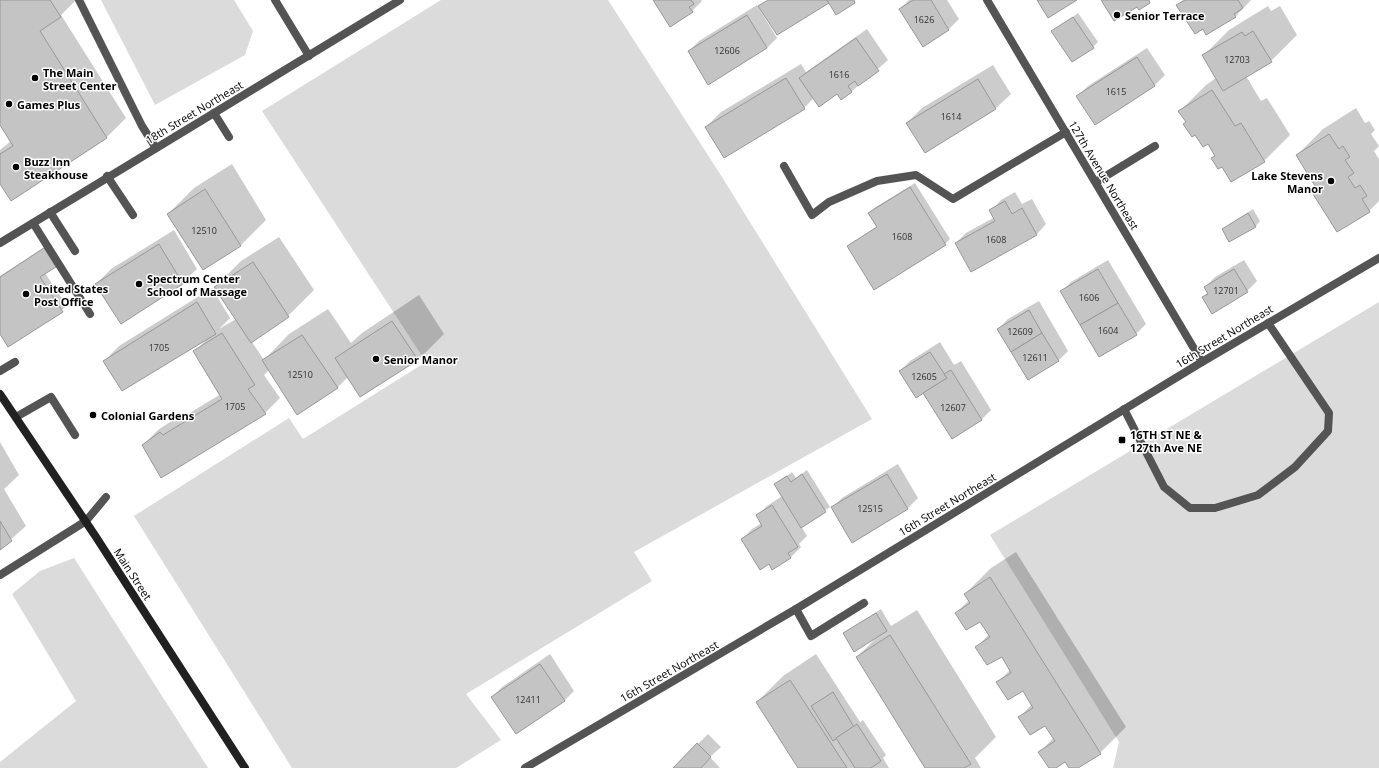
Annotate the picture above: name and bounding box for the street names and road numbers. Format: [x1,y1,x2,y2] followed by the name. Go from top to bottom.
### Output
[142,77,246,147] street label: 18th Street Northeast
[1065,118,1143,233] street label: 127th Avenue Northeast
[1172,301,1276,371] street label: 16th Street Northeast
[895,469,999,539] street label: 16th Street Northeast
[111,545,155,603] street label: Main Street
[617,637,721,705] street label: 16th Street Northeast

